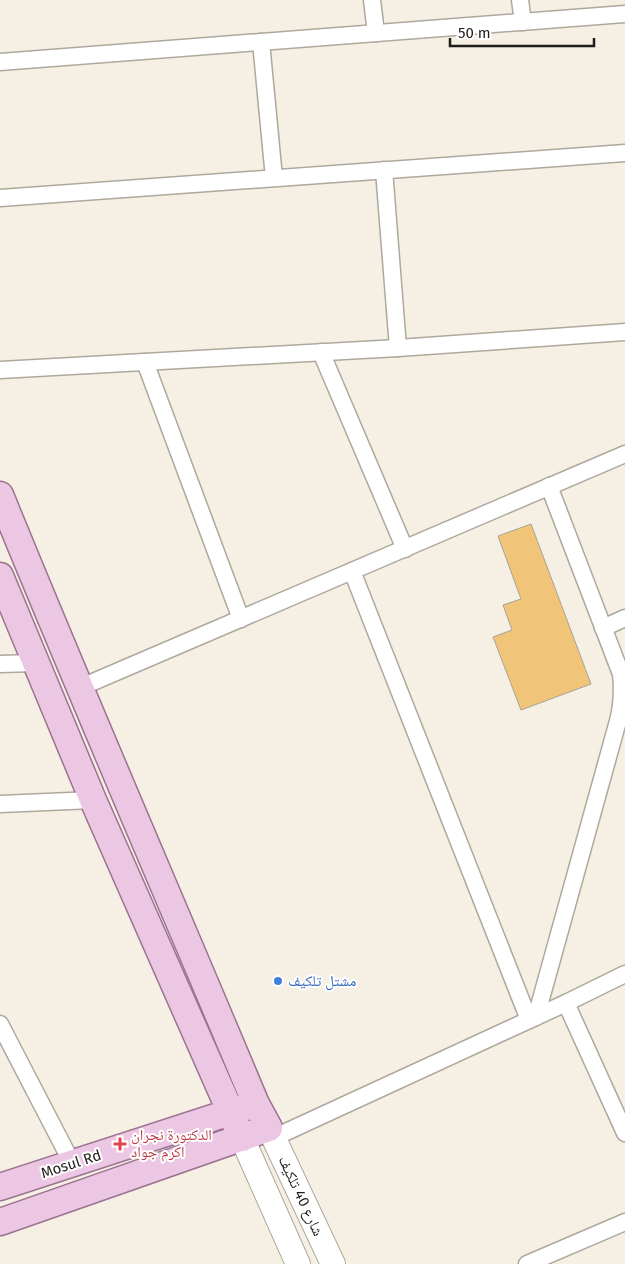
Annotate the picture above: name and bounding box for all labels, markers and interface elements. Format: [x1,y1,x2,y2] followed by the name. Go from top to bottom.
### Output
[450,15,594,47] scale bar
[458,24,491,42] text: 50 m
[288,972,357,991] place label: مشتل تلكيف
[272,975,284,987] marker: مشتل تلكيف
[131,1126,212,1162] place label: الدكتورة نجران اكرم جواد
[113,1137,127,1151] marker: الدكتورة نجران اكرم جواد
[39,1146,103,1182] street label: Mosul Rd
[274,1153,327,1239] street label: شارع 40 تلكيف

